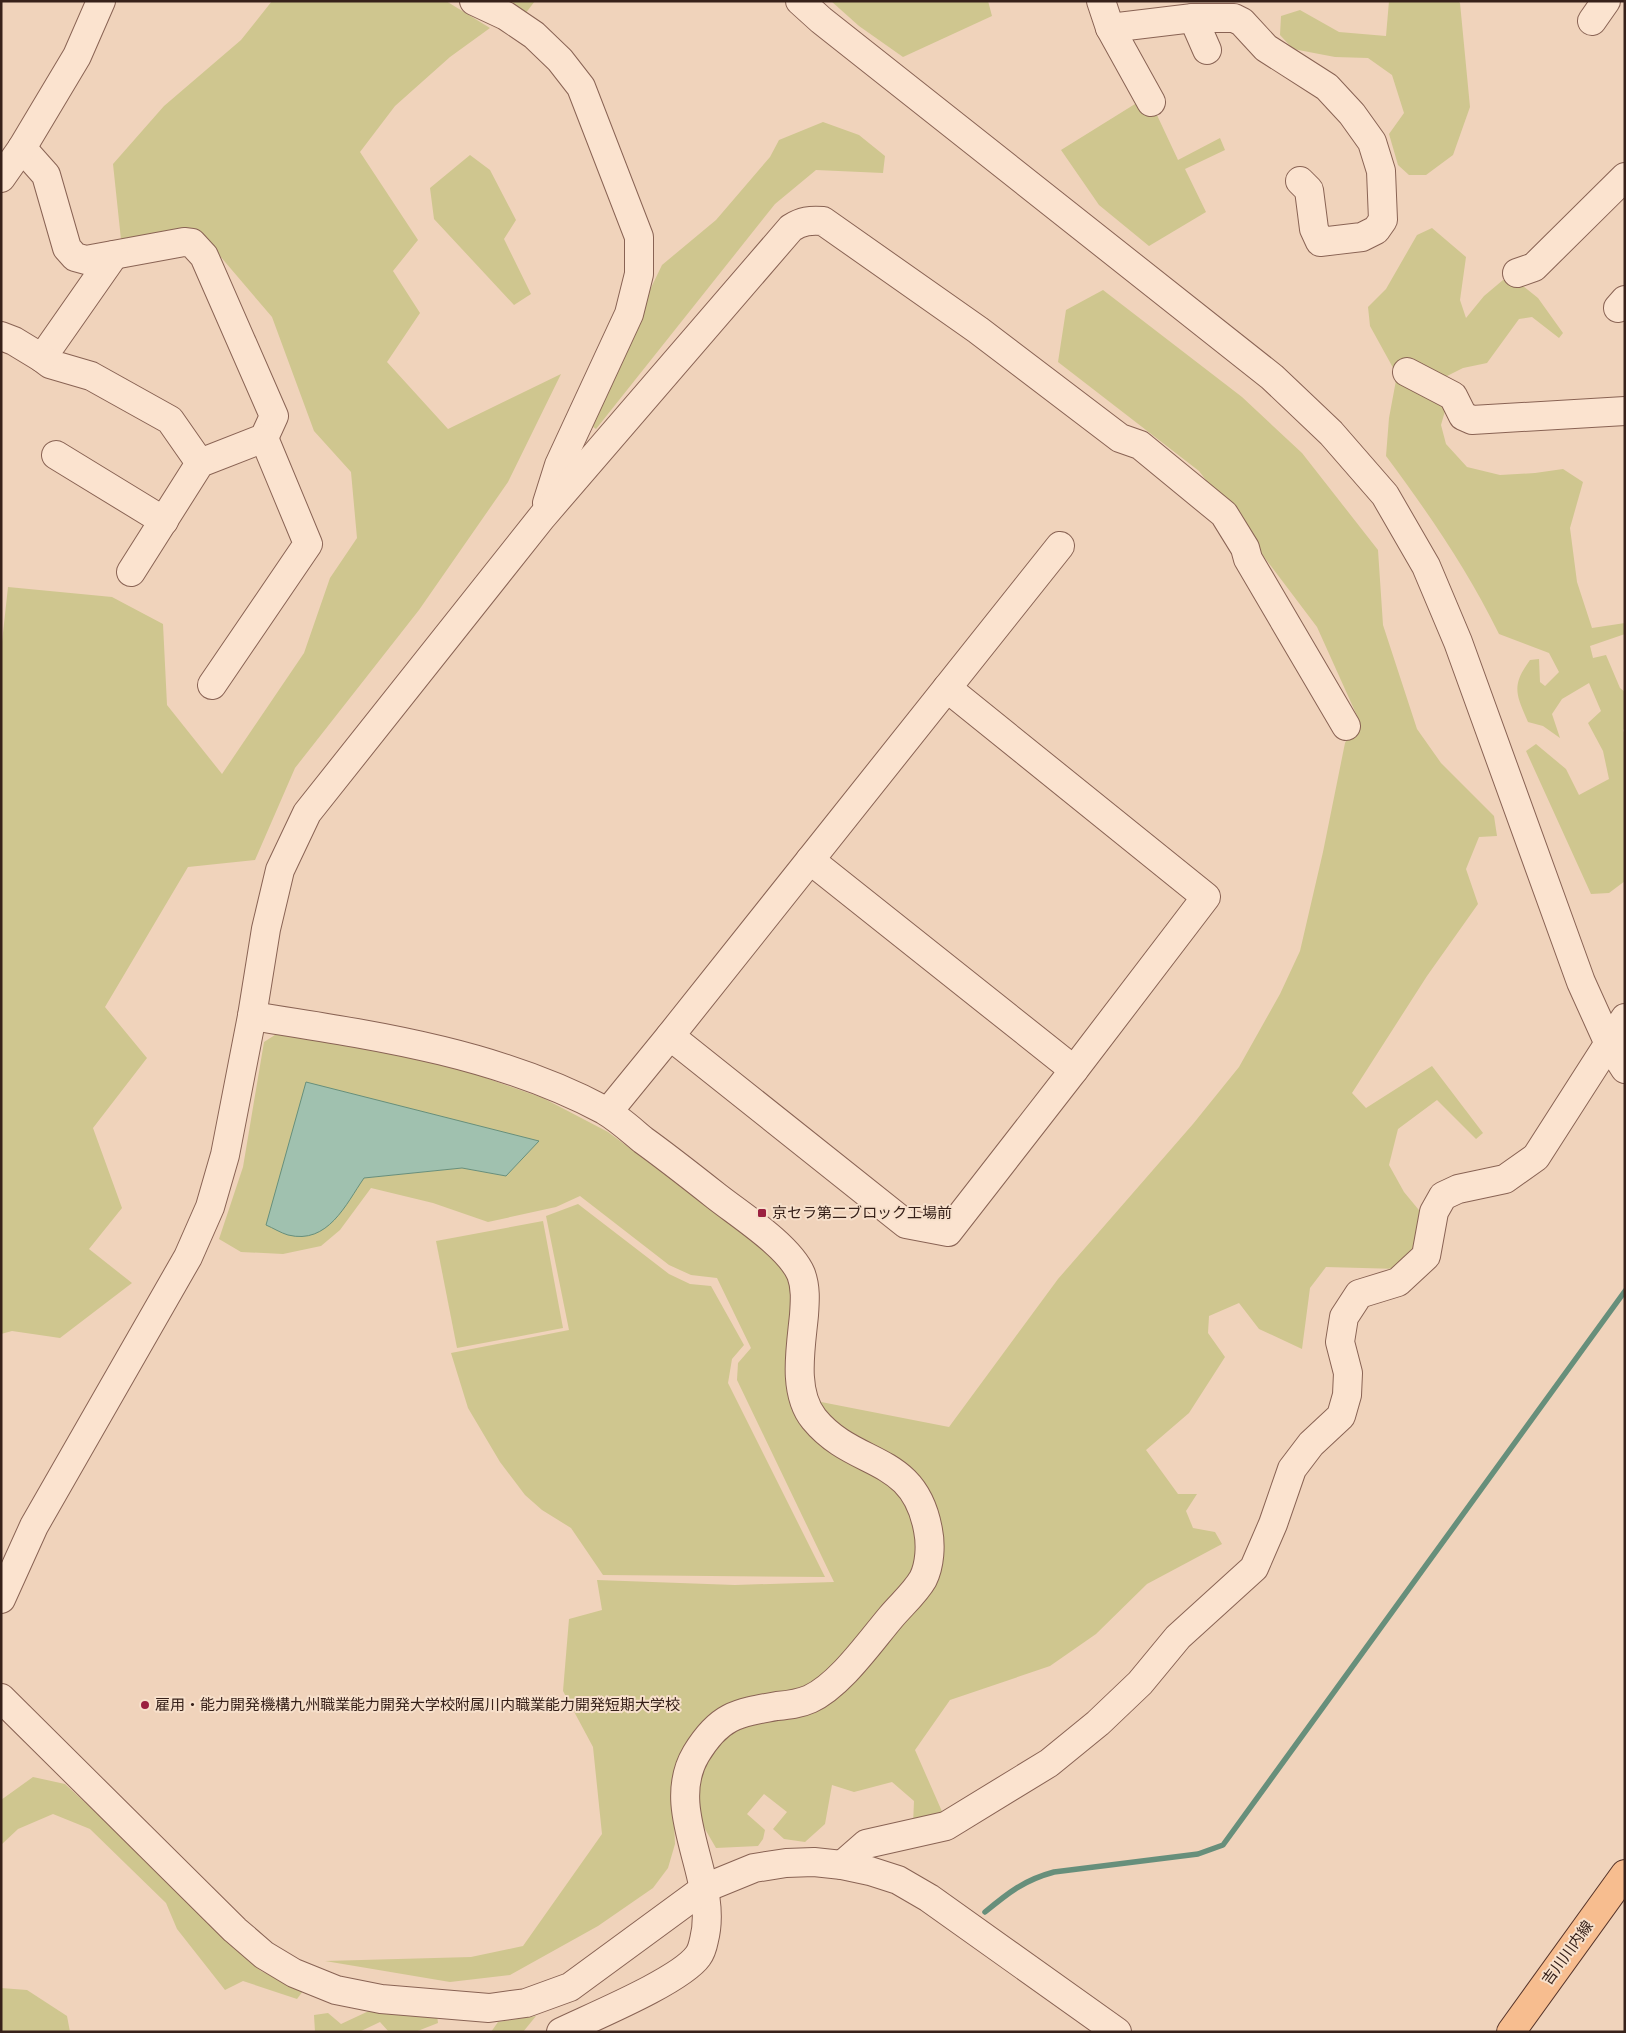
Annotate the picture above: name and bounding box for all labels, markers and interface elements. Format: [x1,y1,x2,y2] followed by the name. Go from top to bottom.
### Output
[772,1202,952,1225] place label: 京セラ第二ブロック工場前
[756,1207,768,1219] marker: 京セラ第二ブロック工場前
[155,1694,680,1717] place label: 雇用・能力開発機構九州職業能力開発大学校附属川内職業能力開発短期大学校
[139,1699,151,1711] marker: 雇用・能力開発機構九州職業能力開発大学校附属川内職業能力開発短期大学校
[1537,1916,1599,1990] street label: 吉川川内線

